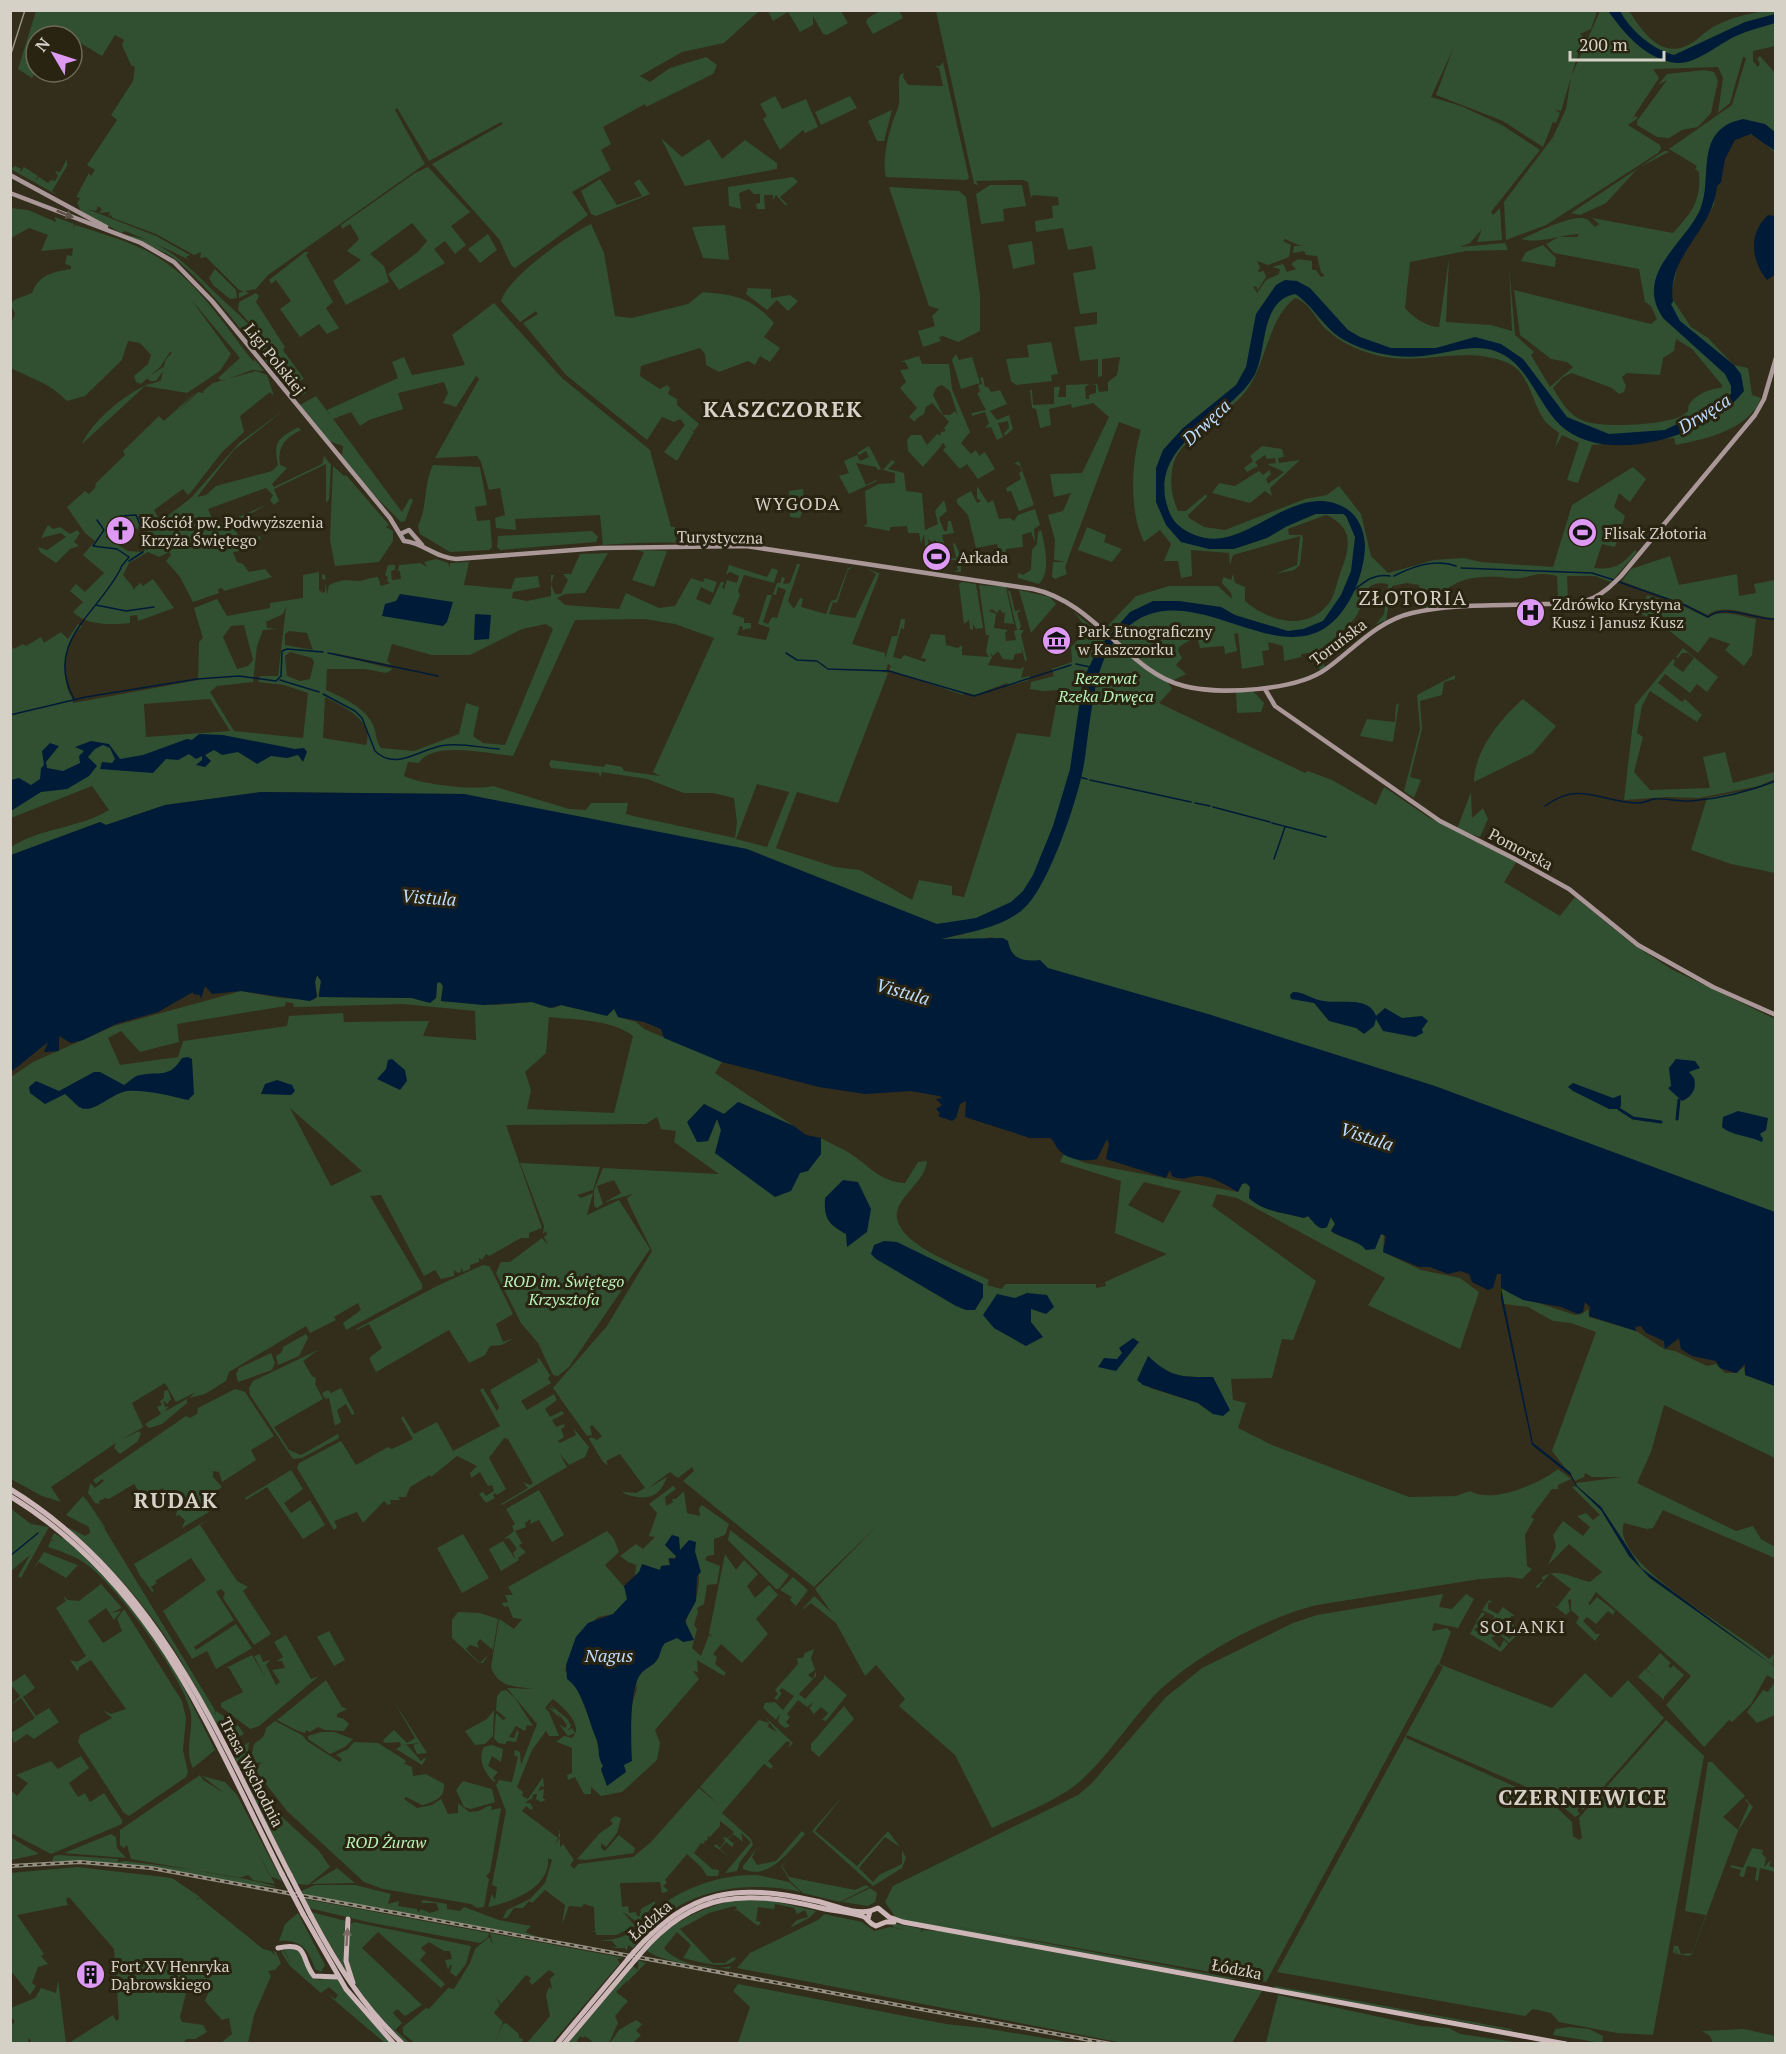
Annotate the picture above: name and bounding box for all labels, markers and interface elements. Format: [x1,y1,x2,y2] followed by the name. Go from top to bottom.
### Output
[24,24,84,84] north arrow
[1570,24,1664,62] scale bar
[1579,32,1628,56] text: 200 m
[30,33,55,56] text: N
[56,210,74,219] one-way arrow
[239,319,311,399] street label: Ligi Polskiej
[1672,388,1735,439] water label: Drwęca
[703,394,863,423] district label: KASZCZOREK
[1176,394,1235,451] water label: Drwęca
[755,491,841,515] district label: WYGODA
[141,511,324,551] place label: Kościół pw. Podwyższenia Krzyża Świętego
[104,515,136,547] church icon: Kościół pw. Podwyższenia Krzyża Świętego
[1567,517,1599,549] sports icon: Flisak Złotoria
[1604,522,1707,544] place label: Flisak Złotoria
[677,525,763,549] street label: Turystyczna
[921,541,953,573] sports icon: Arkada
[958,546,1008,568] place label: Arkada
[1358,584,1468,611] district label: ZŁOTORIA
[1552,593,1684,633] place label: Zdrówko Krystyna Kusz i Janusz Kusz
[1515,597,1547,629] hospital icon: Zdrówko Krystyna Kusz i Janusz Kusz
[1305,613,1371,671] street label: Toruńska
[1077,620,1213,660] place label: Park Etnograficzny w Kaszczorku
[1041,624,1073,656] museum icon: Park Etnograficzny w Kaszczorku
[1057,667,1154,707] park label: Rezerwat Rzeka Drwęca
[1485,823,1557,875] street label: Pomorska
[401,883,457,911] water label: Vistula
[873,972,933,1010] water label: Vistula
[1337,1116,1397,1156] water label: Vistula
[503,1270,624,1310] park label: ROD im. Świętego Krzysztofa
[133,1485,219,1514] district label: RUDAK
[1480,1614,1566,1638] district label: SOLANKI
[584,1643,633,1667] water label: Nagus
[215,1713,289,1831] street label: Trasa Wschodnia
[1498,1782,1668,1811] district label: CZERNIEWICE
[345,1831,427,1853] park label: ROD Żuraw
[624,1895,676,1945] street label: Łódzka
[342,1928,352,1947] one-way arrow
[1210,1953,1264,1985] street label: Łódzka
[111,1955,230,1995] place label: Fort XV Henryka Dąbrowskiego
[74,1959,106,1991] building icon: Fort XV Henryka Dąbrowskiego

